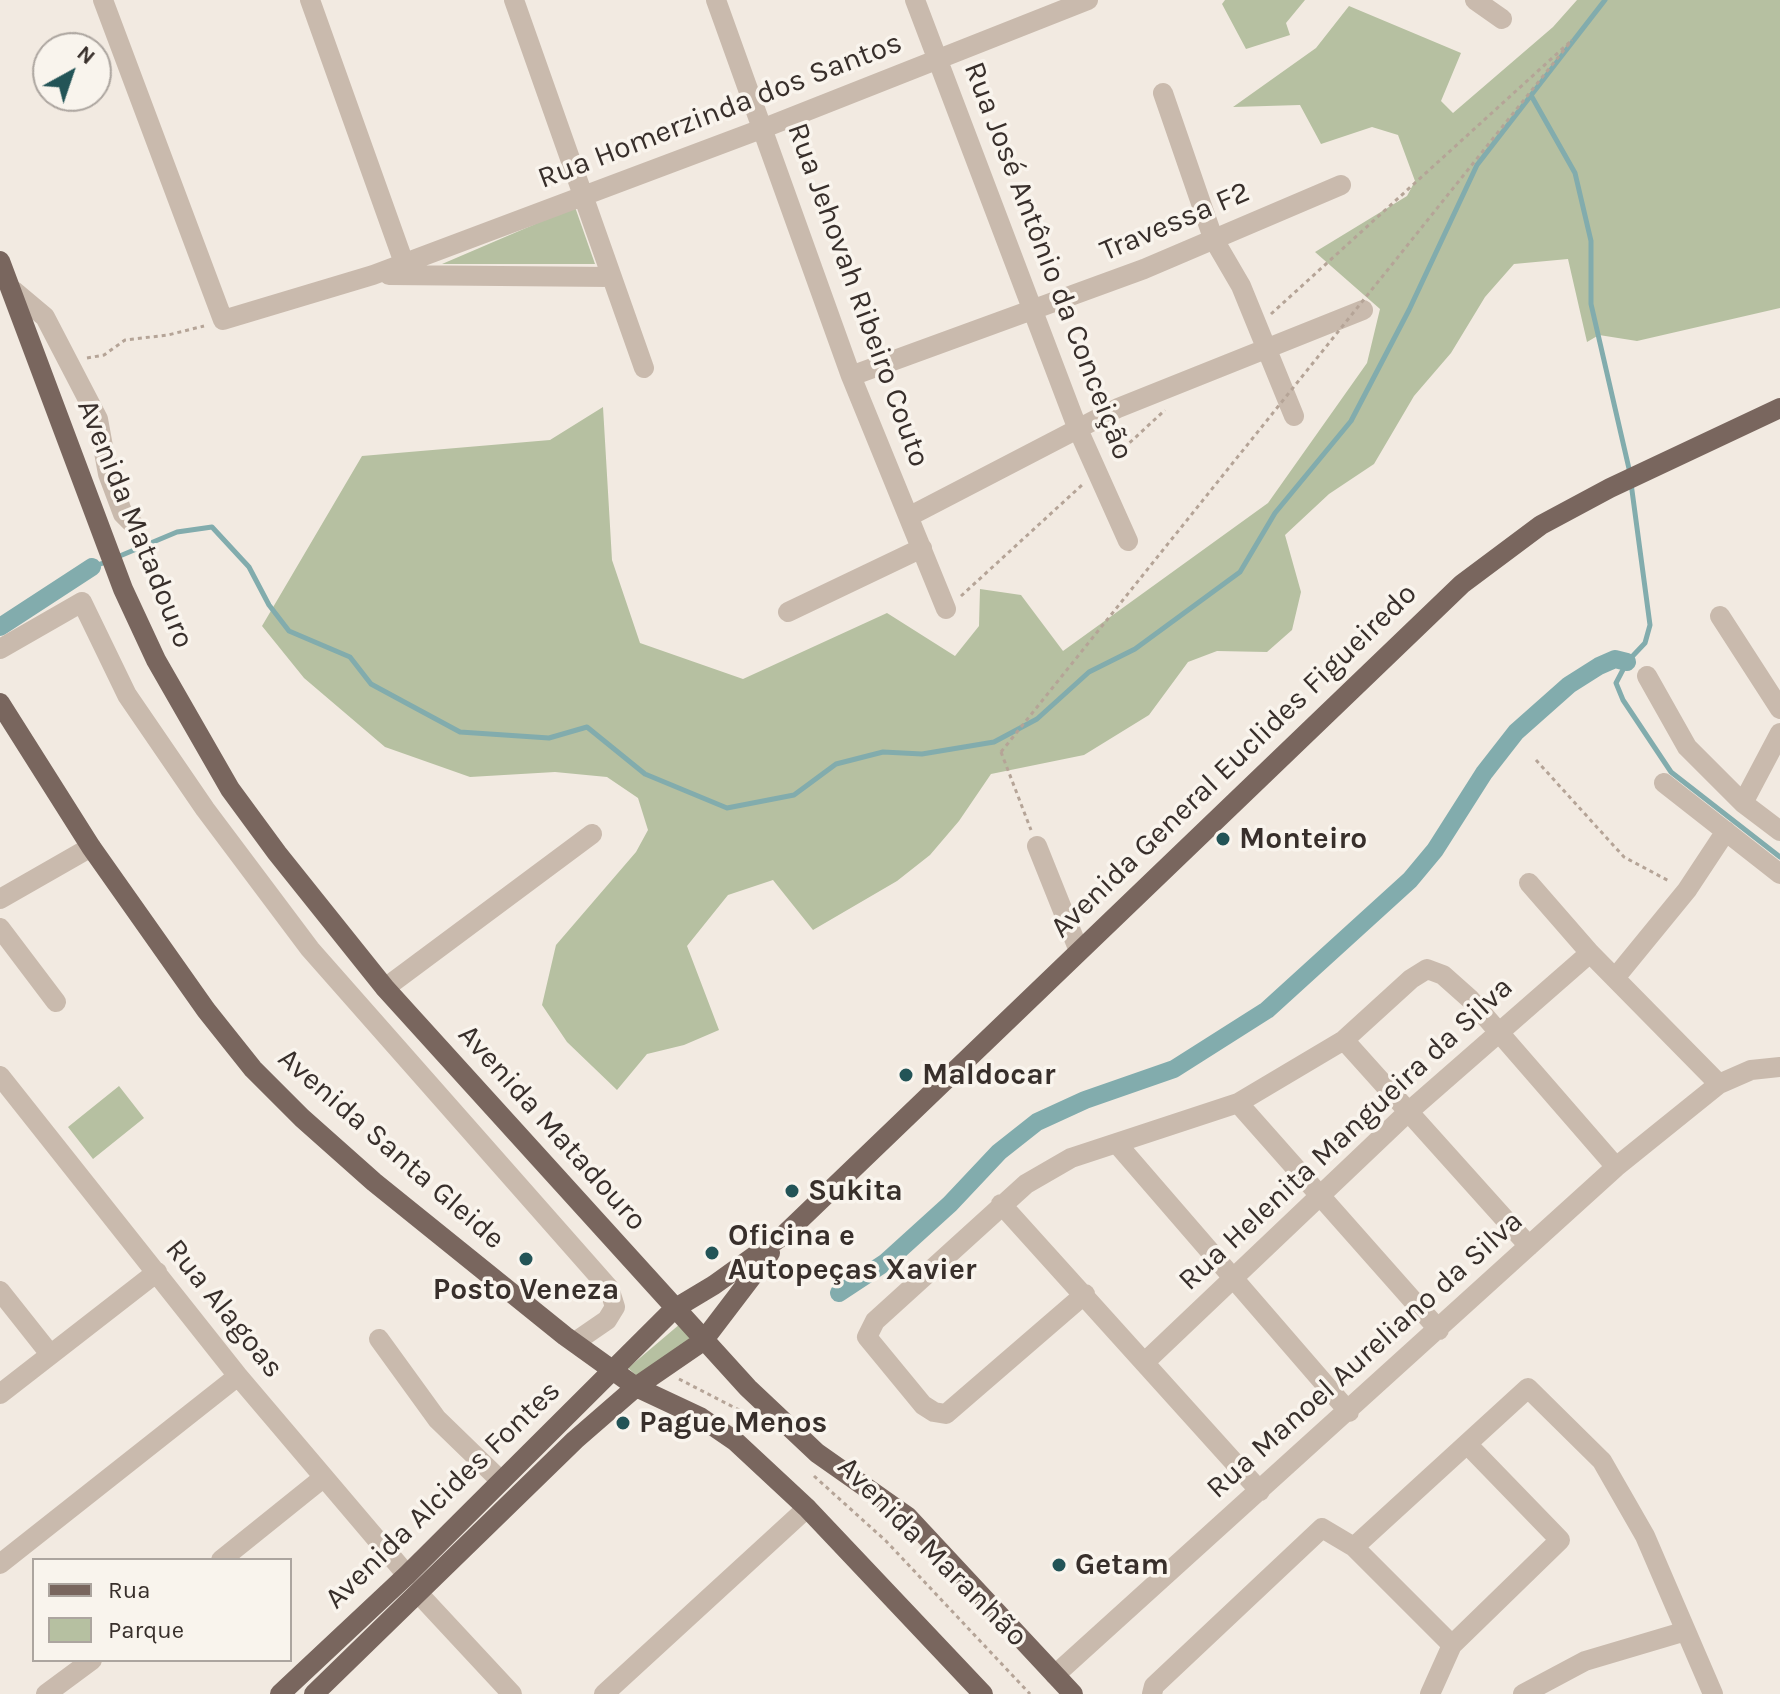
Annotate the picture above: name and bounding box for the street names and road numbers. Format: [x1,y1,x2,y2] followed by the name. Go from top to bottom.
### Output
[533,25,907,197] street label: Rua Homerzinda dos Santos
[955,57,1141,465] street label: Rua José Antônio da Conceição
[779,118,937,472] street label: Rua Jehovah Ribeiro Couto
[1095,174,1255,270] street label: Travessa F2
[69,394,201,654] street label: Avenida Matadouro
[1043,576,1425,946] street label: Avenida General Euclides Figueiredo
[1171,969,1521,1299] street label: Rua Helenita Mangueira da Silva
[450,1018,654,1238] street label: Avenida Matadouro
[270,1041,512,1257] street label: Avenida Santa Gleide
[1199,1203,1531,1507] street label: Rua Manoel Aureliano da Silva
[157,1232,291,1386] street label: Rua Alagoas
[318,1373,568,1617] street label: Avenida Alcides Fontes
[829,1449,1035,1655] street label: Avenida Maranhão

